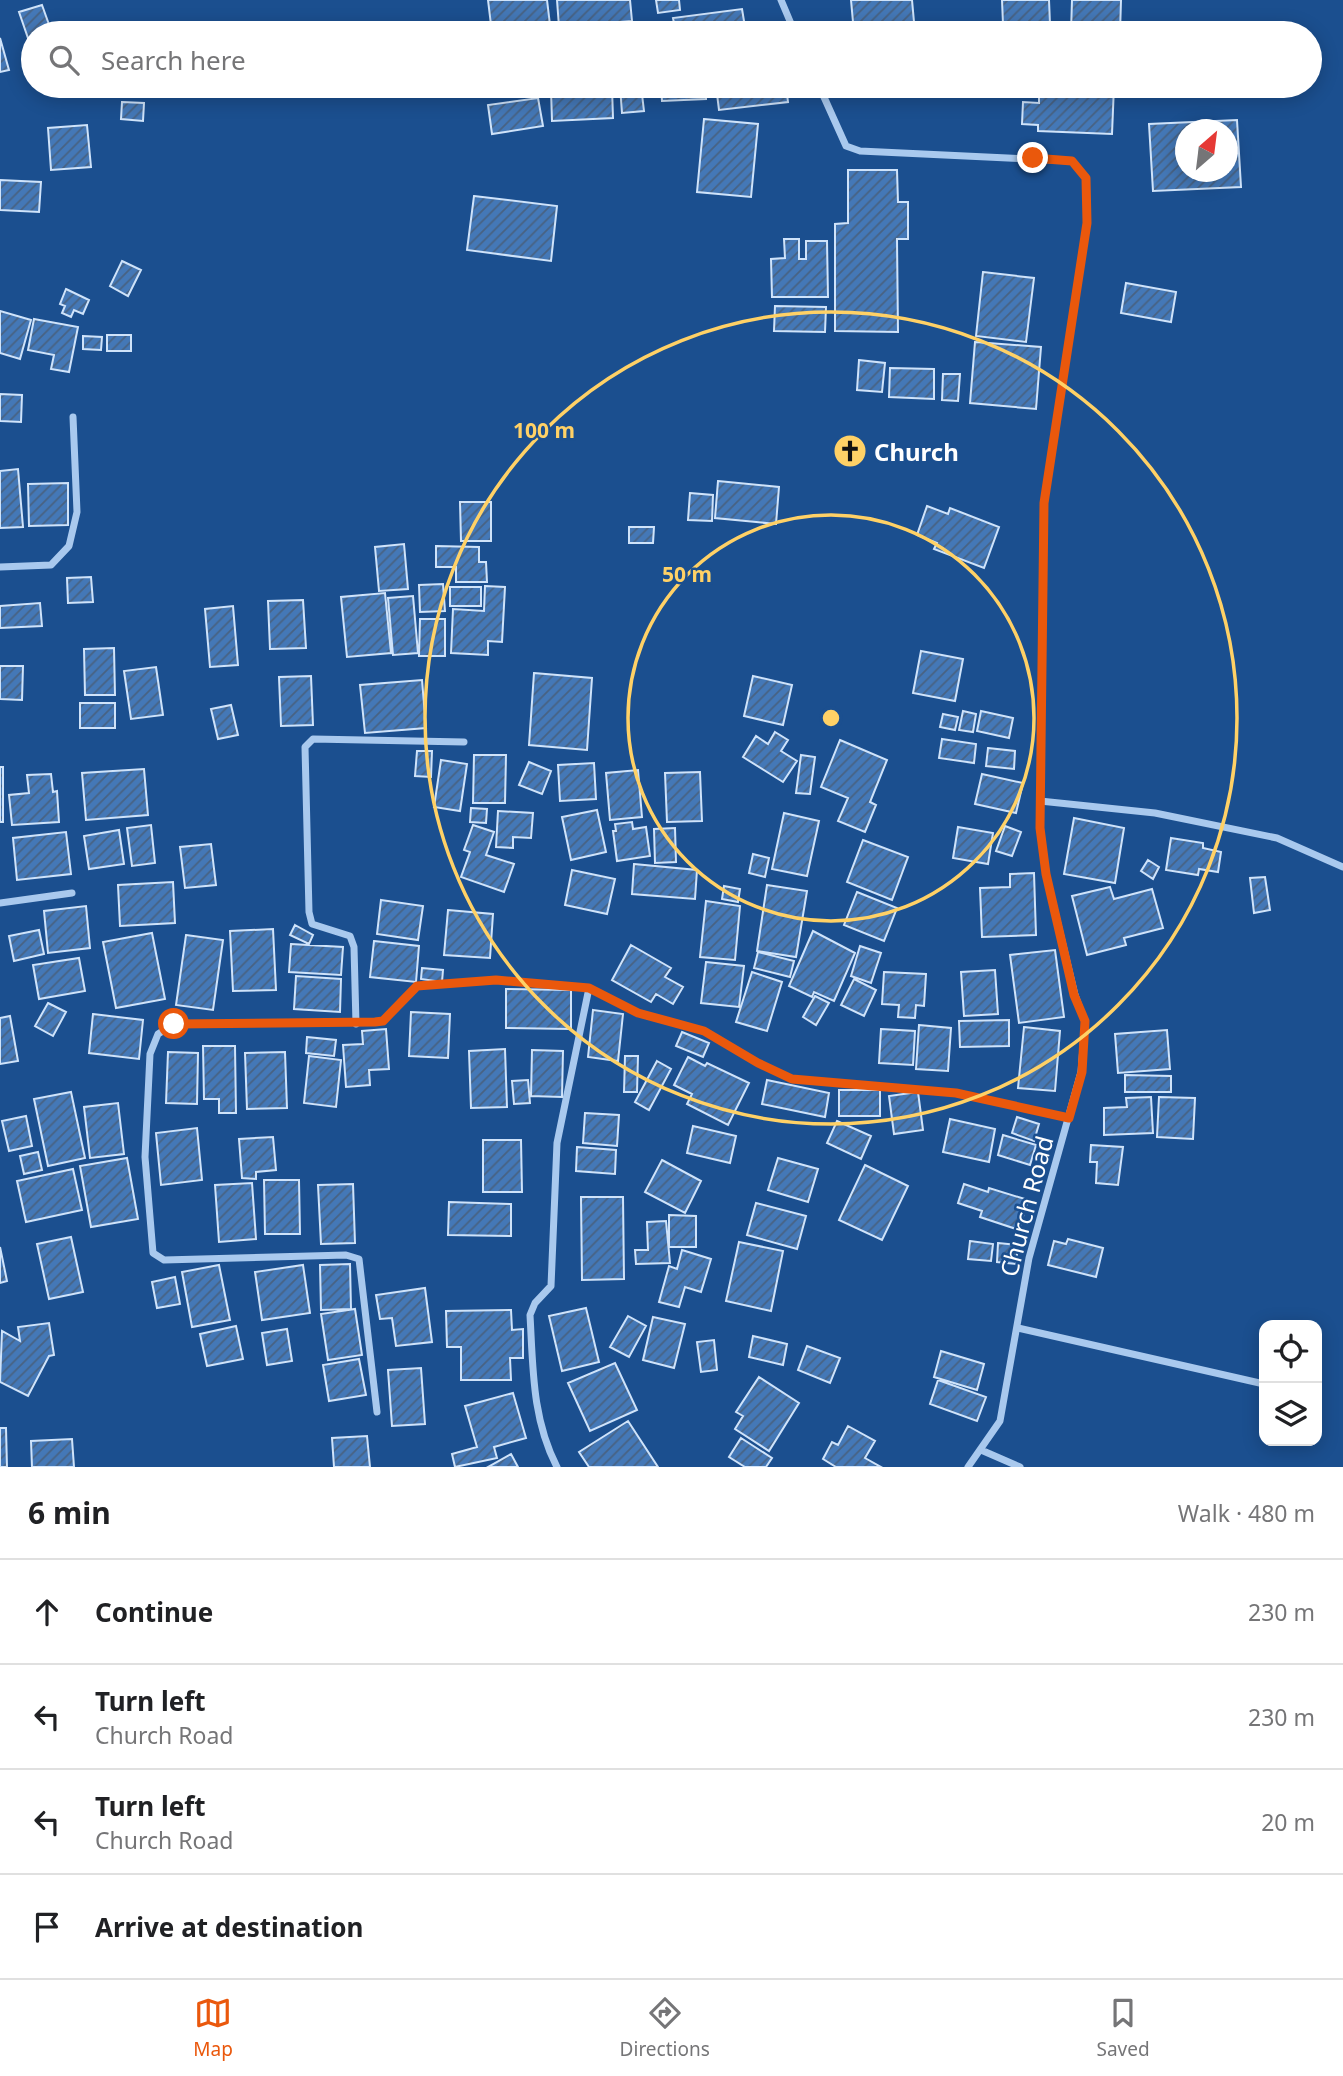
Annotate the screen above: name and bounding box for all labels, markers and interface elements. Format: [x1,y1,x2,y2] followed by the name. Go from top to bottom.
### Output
[21,21,1322,98] search box
[45,41,83,79] icon: search
[101,42,246,78] text: Search here
[1175,119,1238,182] north arrow
[1017,142,1048,173] route end
[513,416,575,444] text: 100 m
[831,432,869,470] church icon: Church
[874,435,959,468] place label: Church
[662,560,712,588] text: 50 m
[819,706,843,730] centre of rings
[158,1008,189,1039] route start
[991,1132,1061,1280] street label: Church Road
[1259,1320,1322,1446] map controls
[1259,1320,1322,1383] button: locate
[1259,1383,1322,1446] button: layers
[28,1492,111,1533] text: 6 min
[1178,1497,1315,1529] text: Walk · 480 m
[28,1593,66,1631] icon: ahead
[95,1594,213,1630] text: Continue
[1248,1596,1315,1628] text: 230 m
[95,1683,206,1719] text: Turn left
[28,1698,66,1736] icon: left
[1248,1701,1315,1733] text: 230 m
[95,1719,234,1751] text: Church Road
[95,1788,206,1824] text: Turn left
[28,1803,66,1841] icon: left
[1261,1806,1315,1838] text: 20 m
[95,1824,234,1856] text: Church Road
[28,1908,66,1946] icon: arrive
[95,1909,364,1945] text: Arrive at destination
[193,1994,233,2062] tab: Map
[620,1994,710,2062] tab: Directions
[1096,1994,1150,2062] tab: Saved

